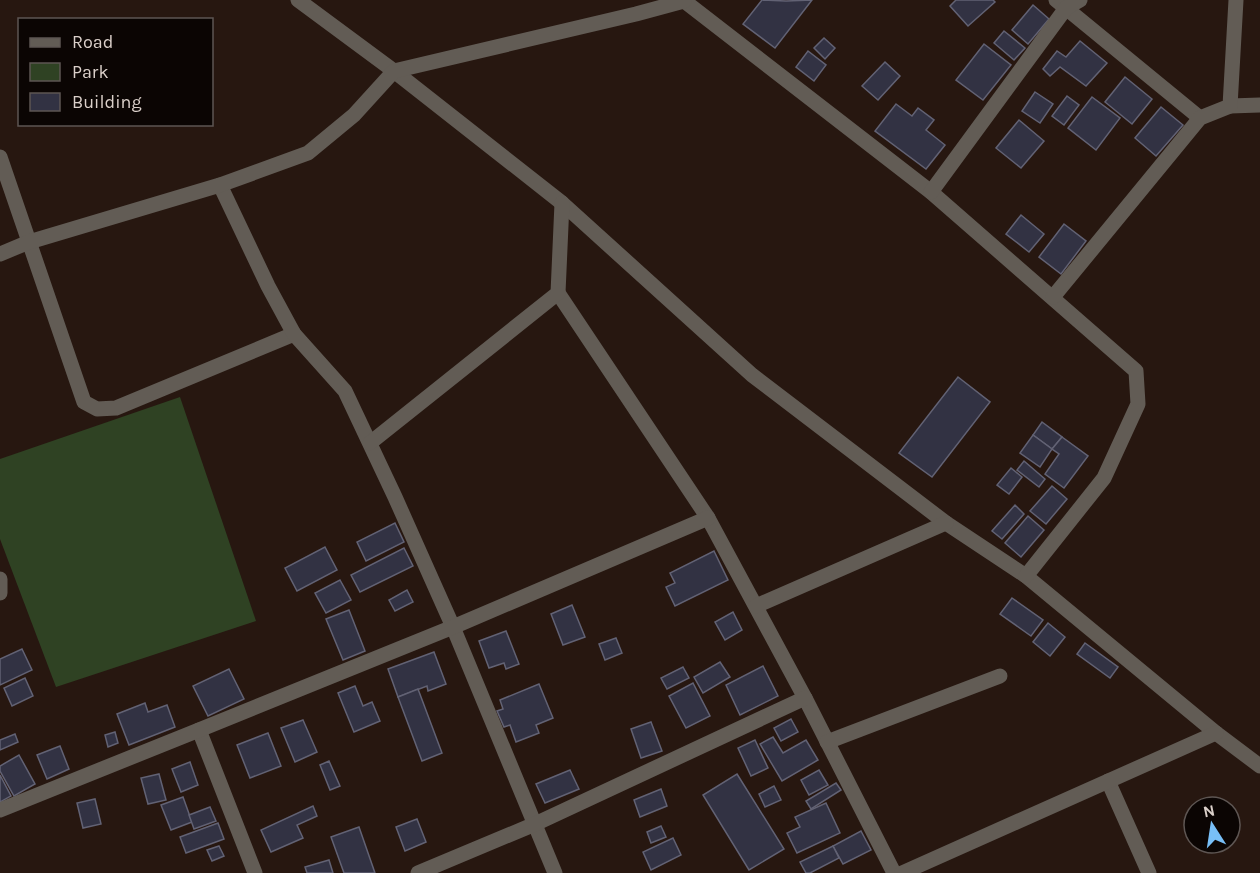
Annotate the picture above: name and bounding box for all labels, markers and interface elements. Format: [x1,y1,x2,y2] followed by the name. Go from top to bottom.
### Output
[18,18,213,126] legend
[72,31,113,53] text: Road
[72,61,109,83] text: Park
[72,91,142,113] text: Building
[1182,795,1242,855] north arrow
[1201,800,1217,821] text: N

